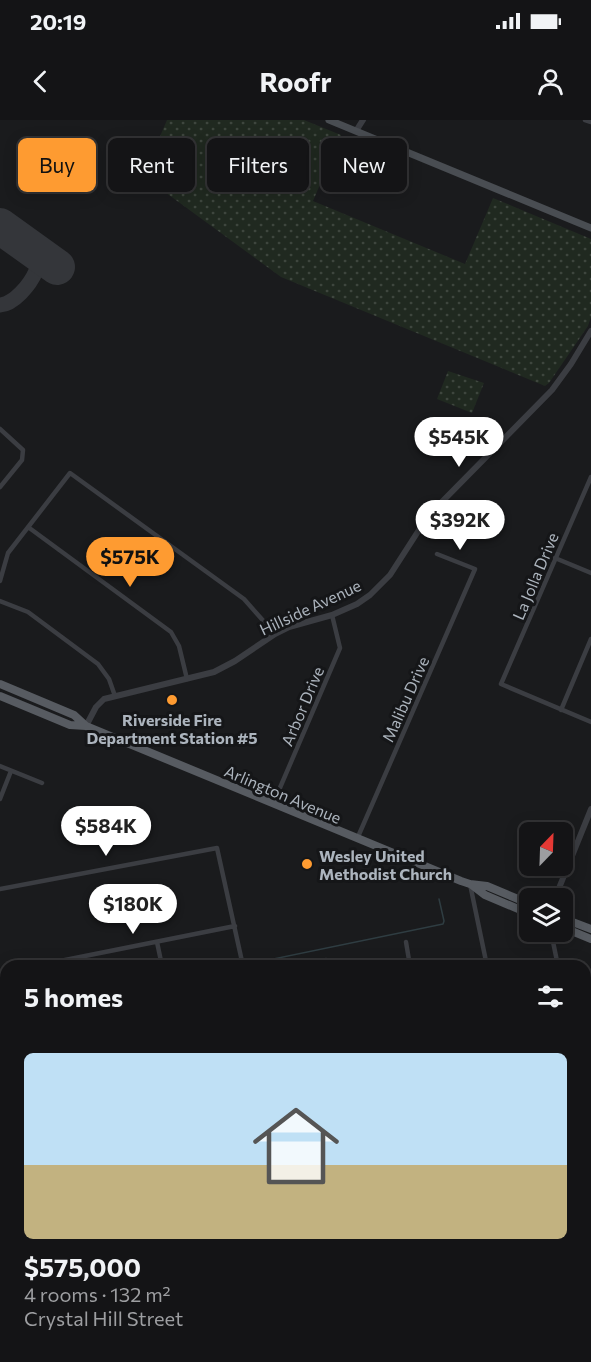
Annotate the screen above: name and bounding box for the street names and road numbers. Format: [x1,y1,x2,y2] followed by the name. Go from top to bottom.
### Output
[508,529,562,623] street label: La Jolla Drive
[256,575,364,639] street label: Hillside Avenue
[378,653,432,745] street label: Malibu Drive
[277,663,327,749] street label: Arbor Drive
[222,761,344,827] street label: Arlington Avenue

